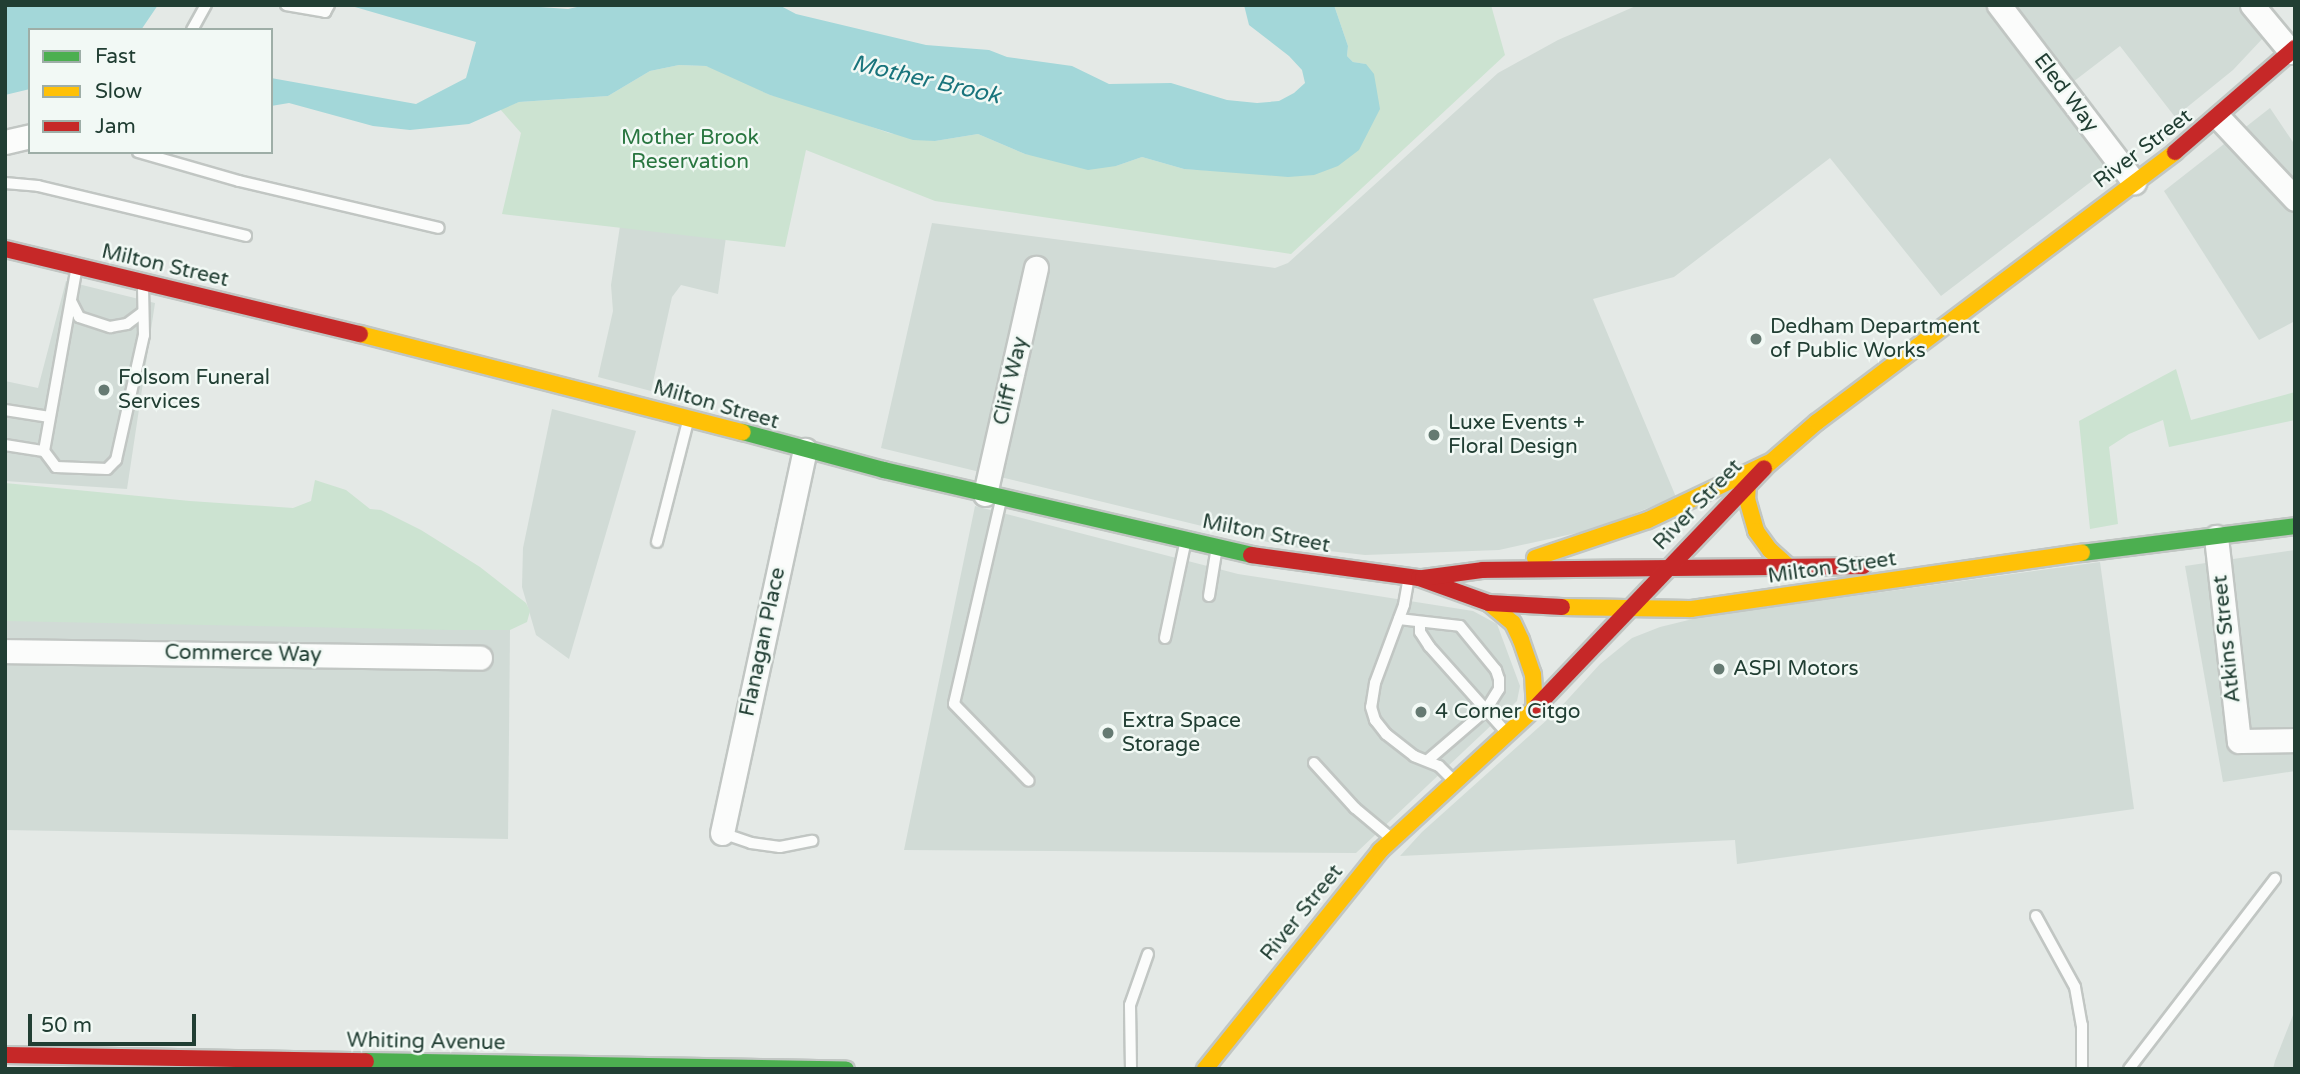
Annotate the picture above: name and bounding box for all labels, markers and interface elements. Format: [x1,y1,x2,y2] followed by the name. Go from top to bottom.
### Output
[28,28,273,154] legend
[95,44,136,69] text: Fast
[2028,48,2104,138] street label: Eled Way
[849,50,1003,110] water label: Mother Brook
[95,79,142,104] text: Slow
[2089,104,2197,194] street label: River Street
[95,114,136,139] text: Jam
[621,125,759,175] park label: Mother Brook Reservation
[99,239,231,293] street label: Milton Street
[1770,314,1980,364] place label: Dedham Department of Public Works
[1748,331,1764,347] marker: Dedham Department of Public Works
[989,334,1033,428] street label: Cliff Way
[118,365,270,415] place label: Folsom Funeral Services
[650,375,782,435] street label: Milton Street
[96,382,112,398] marker: Folsom Funeral Services
[1448,410,1585,460] place label: Luxe Events + Floral Design
[1426,427,1442,443] marker: Luxe Events + Floral Design
[1648,454,1748,556] street label: River Street
[1200,509,1332,559] street label: Milton Street
[1766,547,1898,589] street label: Milton Street
[735,565,791,719] street label: Flanagan Place
[2208,574,2246,704] street label: Atkins Street
[164,640,322,668] street label: Commerce Way
[1733,656,1859,682] place label: ASPI Motors
[1711,661,1727,677] marker: ASPI Motors
[1435,699,1581,725] place label: 4 Corner Citgo
[1413,704,1429,720] marker: 4 Corner Citgo
[1122,708,1241,758] place label: Extra Space Storage
[1100,725,1116,741] marker: Extra Space Storage
[1256,860,1348,966] street label: River Street
[32,1000,200,1044] scale bar
[41,1013,92,1038] text: 50 m
[346,1028,506,1056] street label: Whiting Avenue

